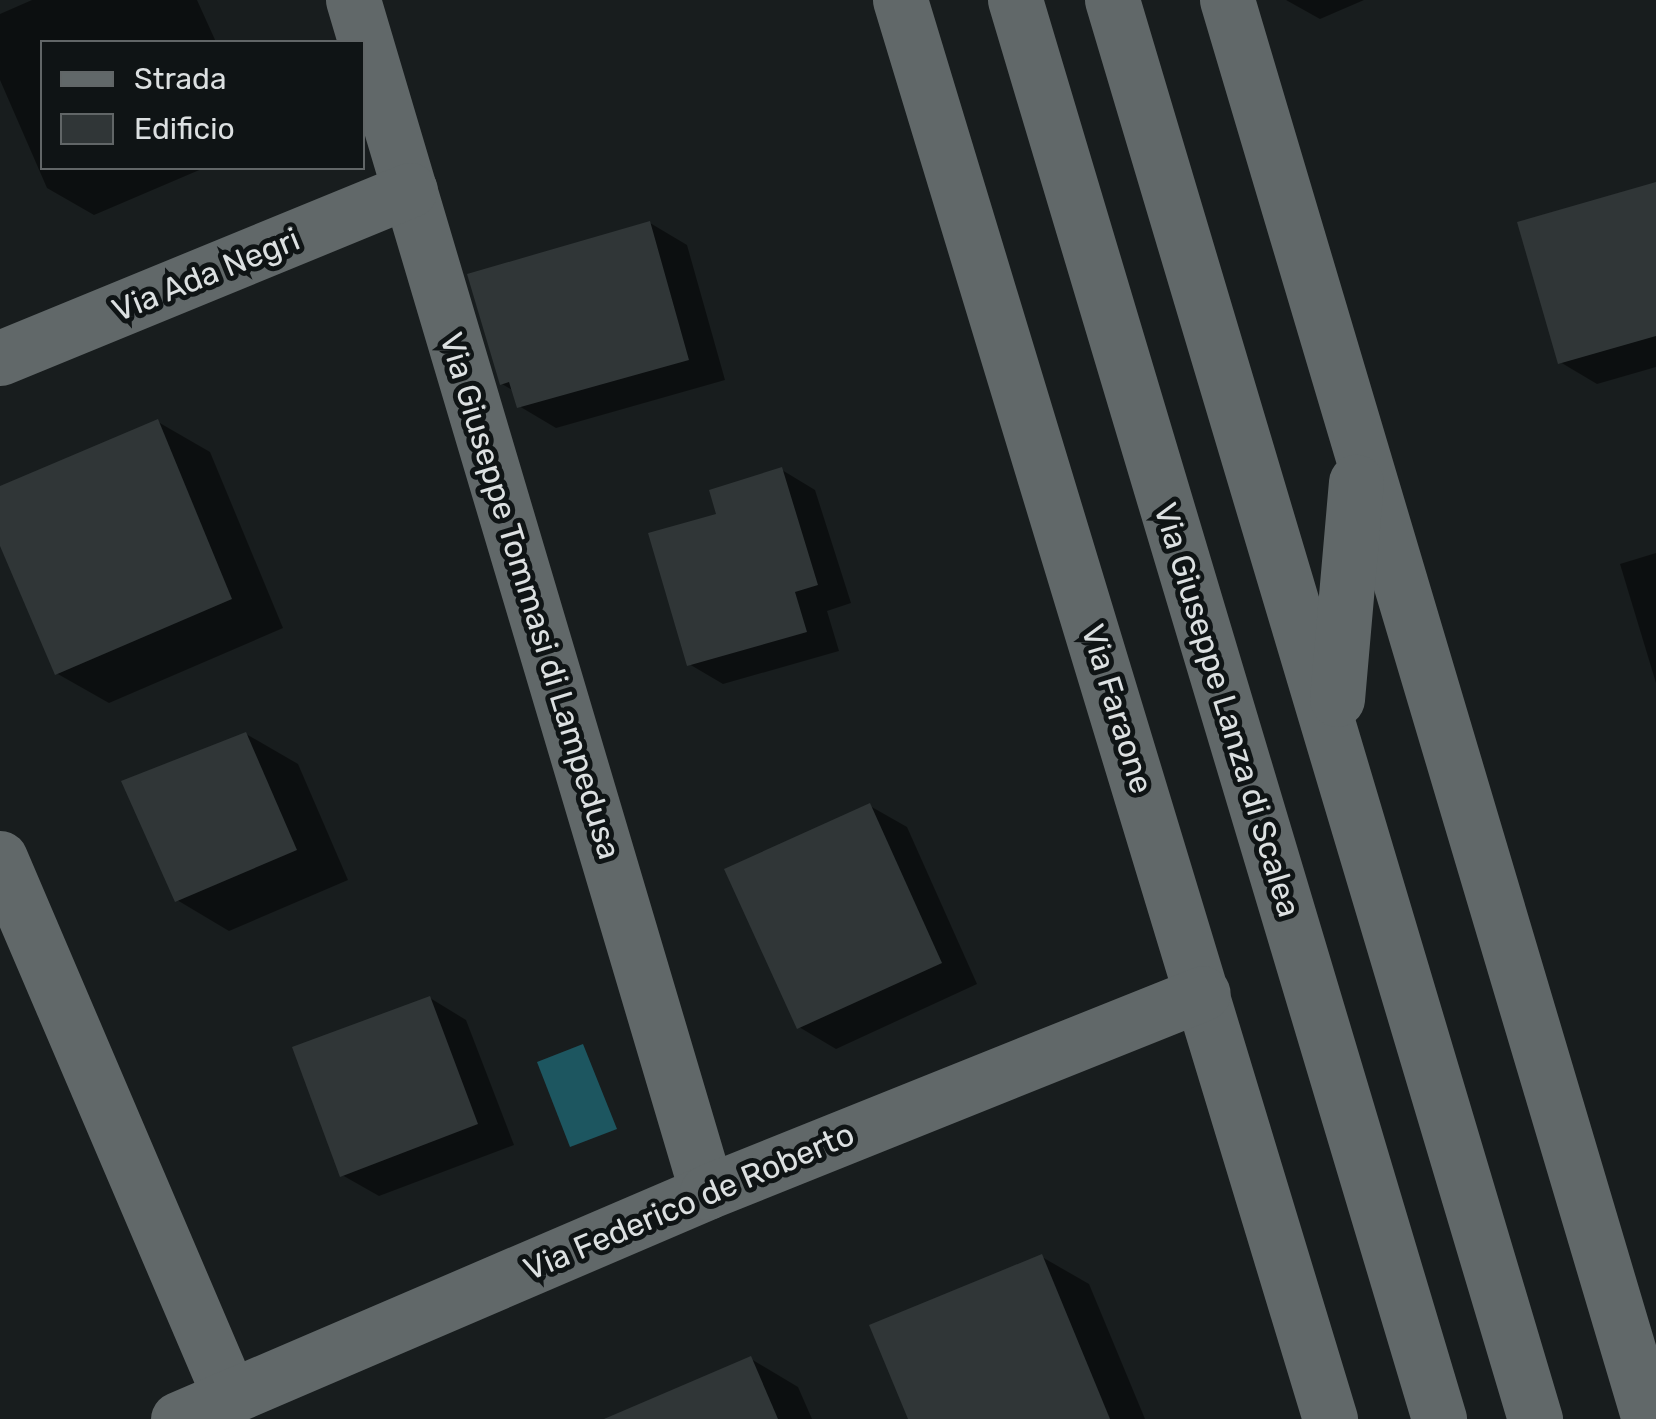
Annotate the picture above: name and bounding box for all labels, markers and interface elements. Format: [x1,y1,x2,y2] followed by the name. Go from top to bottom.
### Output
[40,40,365,170] legend
[134,61,227,97] text: Strada
[134,111,235,147] text: Edificio
[107,220,305,330] street label: Via Ada Negri
[431,328,629,864] street label: Via Giuseppe Tommasi di Lampedusa
[1146,498,1308,922] street label: Via Giuseppe Lanza di Scalea
[1073,620,1161,798] street label: Via Faraone
[518,1115,860,1289] street label: Via Federico de Roberto

